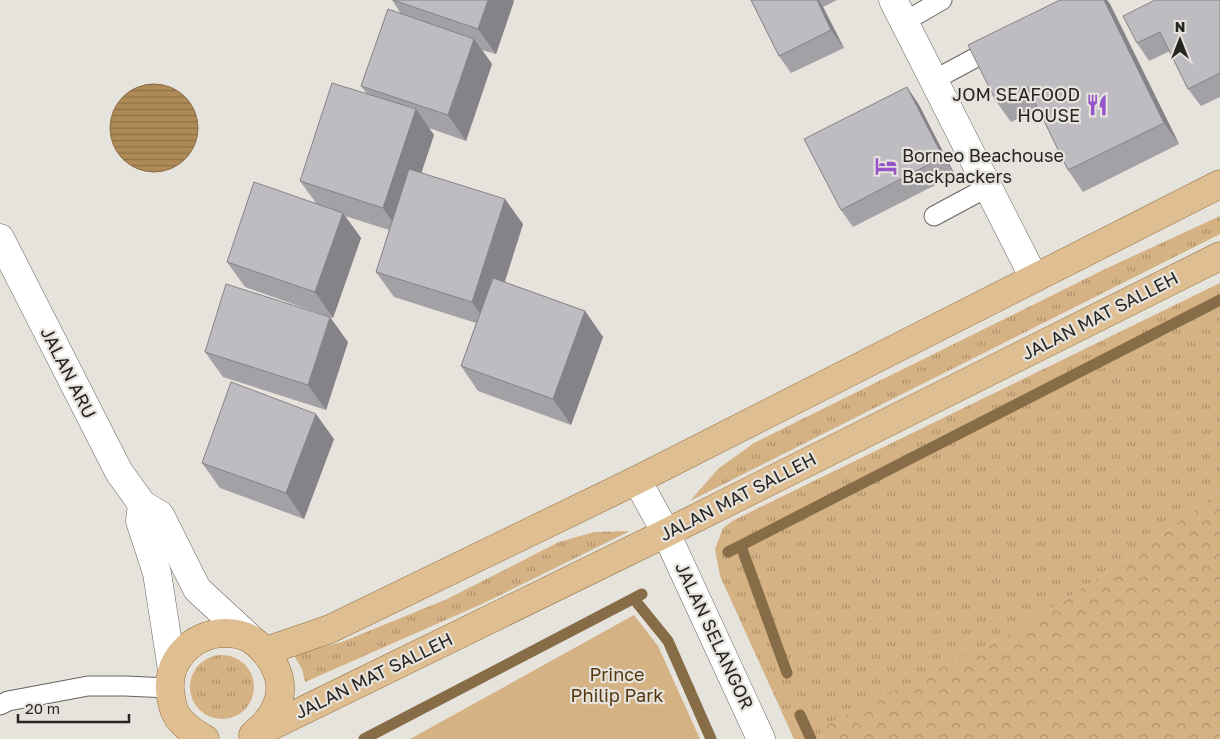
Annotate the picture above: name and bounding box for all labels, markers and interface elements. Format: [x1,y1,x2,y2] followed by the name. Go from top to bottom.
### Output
[1155,15,1205,65] north arrow
[1175,18,1185,35] text: N
[952,83,1080,126] place label: JOM SEAFOOD HOUSE
[1084,92,1110,118] restaurant icon: JOM SEAFOOD HOUSE
[902,144,1064,187] place label: Borneo Beachouse Backpackers
[873,153,899,179] hotel icon: Borneo Beachouse Backpackers
[1018,266,1182,364] street label: JALAN MAT SALLEH
[36,323,101,422] street label: JALAN ARU
[656,447,820,545] street label: JALAN MAT SALLEH
[671,558,759,713] street label: JALAN SELANGOR
[291,627,456,723] street label: JALAN MAT SALLEH
[571,663,663,706] park label: Prince Philip Park
[18,692,129,724] scale bar
[25,699,60,717] text: 20 m

